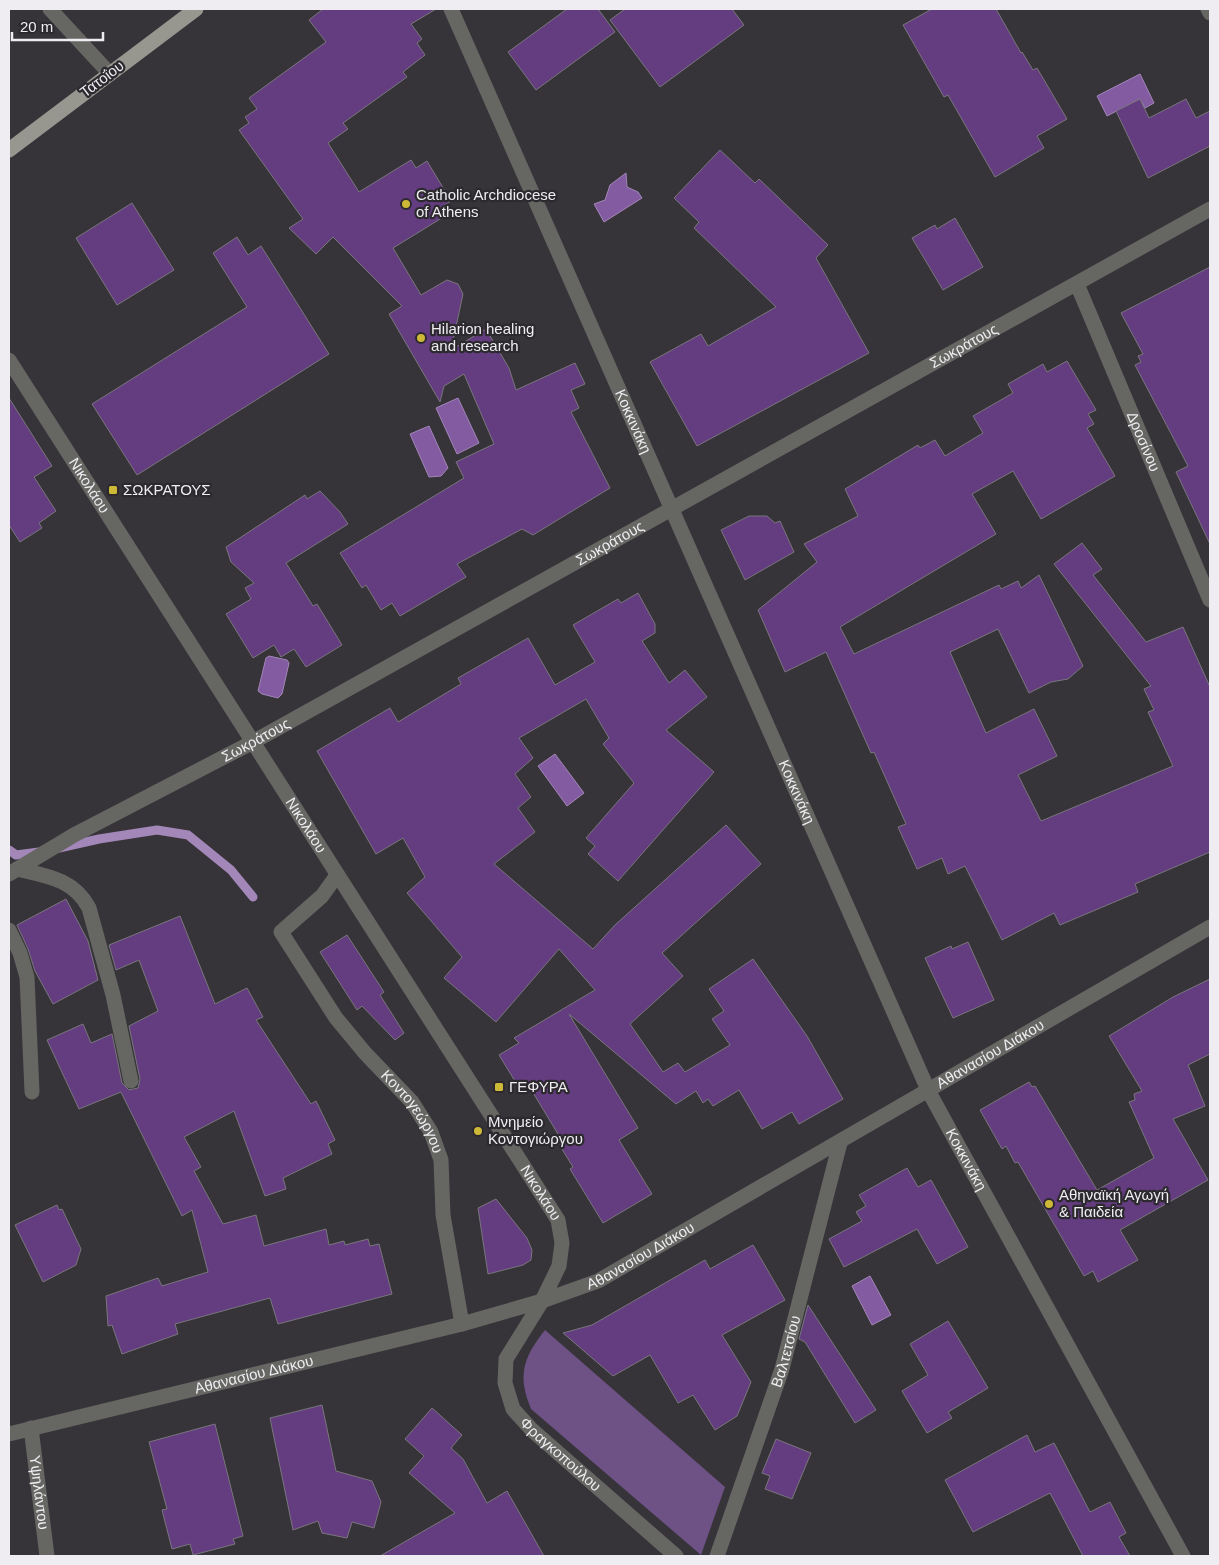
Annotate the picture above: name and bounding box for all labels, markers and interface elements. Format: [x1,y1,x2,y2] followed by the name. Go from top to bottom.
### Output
[12,10,104,42] scale bar
[20,18,53,35] text: 20 m
[77,57,127,100] street label: Τατοΐου
[416,186,556,220] place label: Catholic Archdiocese of Athens
[400,198,412,210] marker: Catholic Archdiocese of Athens
[431,320,534,354] place label: Hilarion healing and research
[926,320,1000,371] street label: Σωκράτους
[415,332,427,344] marker: Hilarion healing and research
[612,387,655,456] street label: Κοκκινάκη
[1124,409,1164,474] street label: Δροσίνου
[66,455,113,516] street label: Νικολάου
[123,481,211,498] place label: ΣΩΚΡΑΤΟΥΣ
[107,484,119,496] marker: ΣΩΚΡΑΤΟΥΣ
[573,517,647,569] street label: Σωκράτους
[219,714,293,765] street label: Σωκράτους
[775,757,819,827] street label: Κοκκινάκη
[283,794,330,856] street label: Νικολάου
[933,1016,1047,1091] street label: Αθανασίου Διάκου
[378,1066,447,1155] street label: Κοντογεώργου
[509,1078,568,1095] place label: ΓΕΦΥΡΑ
[493,1081,505,1093] marker: ΓΕΦΥΡΑ
[488,1113,583,1147] place label: Μνημείο Κοντογιώργου
[472,1125,484,1137] marker: Μνημείο Κοντογιώργου
[943,1125,990,1194] street label: Κοκκινάκη
[517,1162,565,1223] street label: Νικολάου
[1059,1186,1169,1220] place label: Αθηναϊκή Αγωγή & Παιδεία
[1043,1198,1055,1210] marker: Αθηναϊκή Αγωγή & Παιδεία
[584,1218,697,1292] street label: Αθανασίου Διάκου
[767,1314,803,1389] street label: Βαλτετσίου
[193,1351,315,1397] street label: Αθανασίου Διάκου
[517,1414,605,1494] street label: Φραγκοπούλου
[26,1454,53,1531] street label: Υψηλάντου

